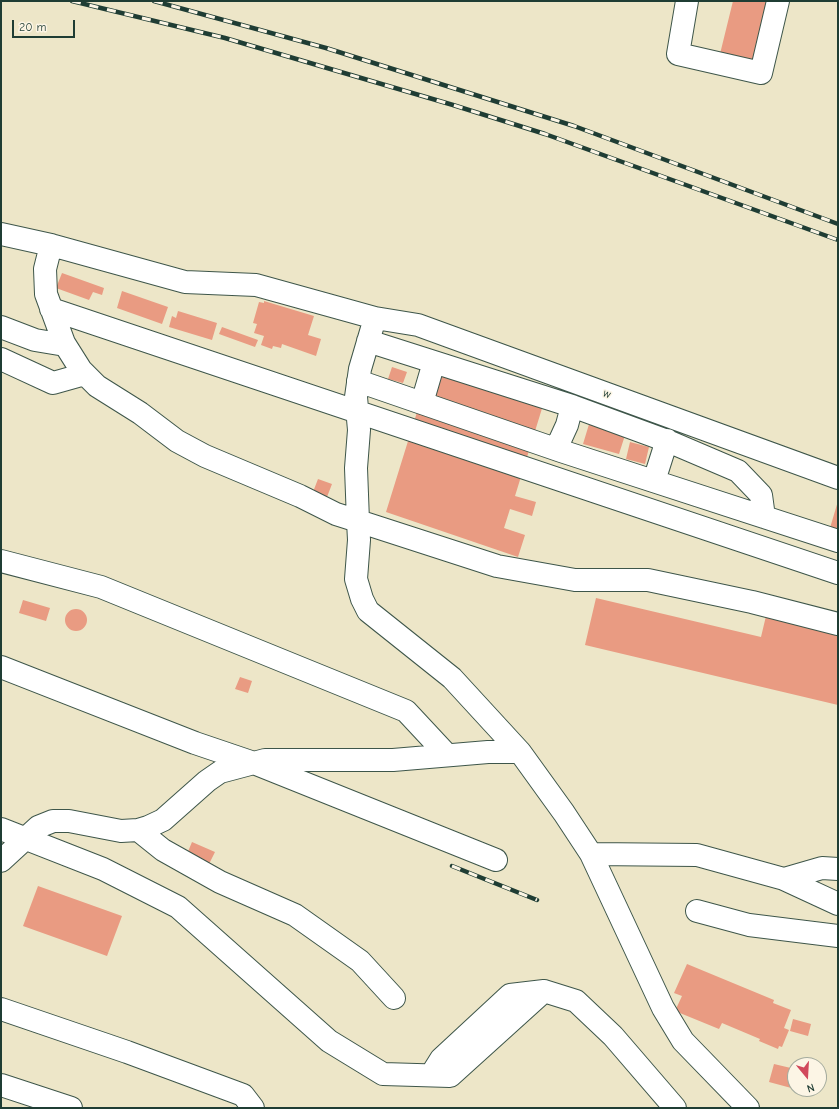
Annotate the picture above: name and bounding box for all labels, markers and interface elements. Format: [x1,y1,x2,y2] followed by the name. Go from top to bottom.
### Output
[14,12,77,38] scale bar
[19,20,47,34] text: 20 m
[601,386,613,402] street label: w
[787,1057,827,1097] north arrow
[805,1081,816,1095] text: N

